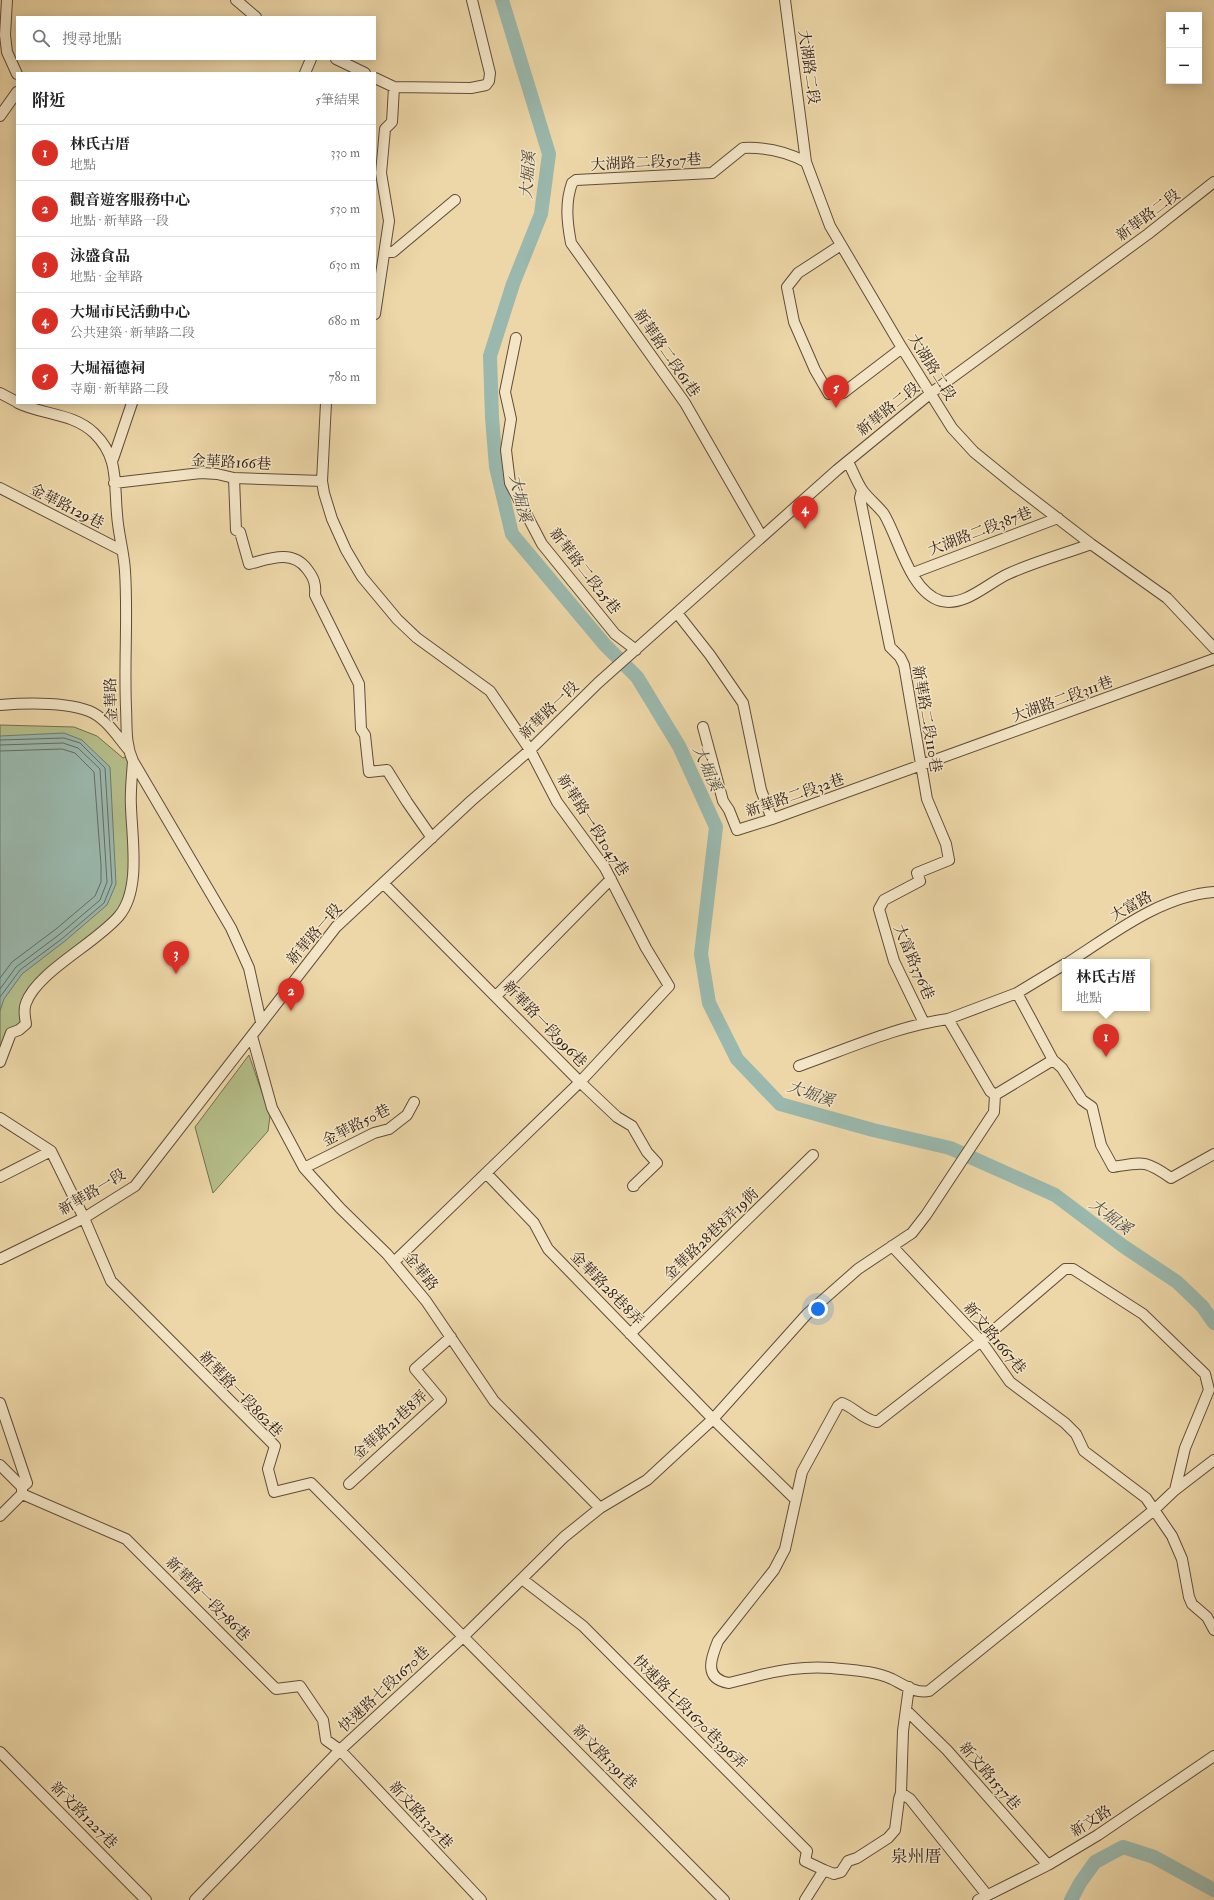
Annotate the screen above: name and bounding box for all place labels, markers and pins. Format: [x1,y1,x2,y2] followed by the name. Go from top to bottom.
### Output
[823,375,849,408] pin: 5
[792,496,818,529] pin: 4
[163,941,189,974] pin: 3
[278,978,304,1011] pin: 2
[1093,1024,1119,1057] pin: 1

